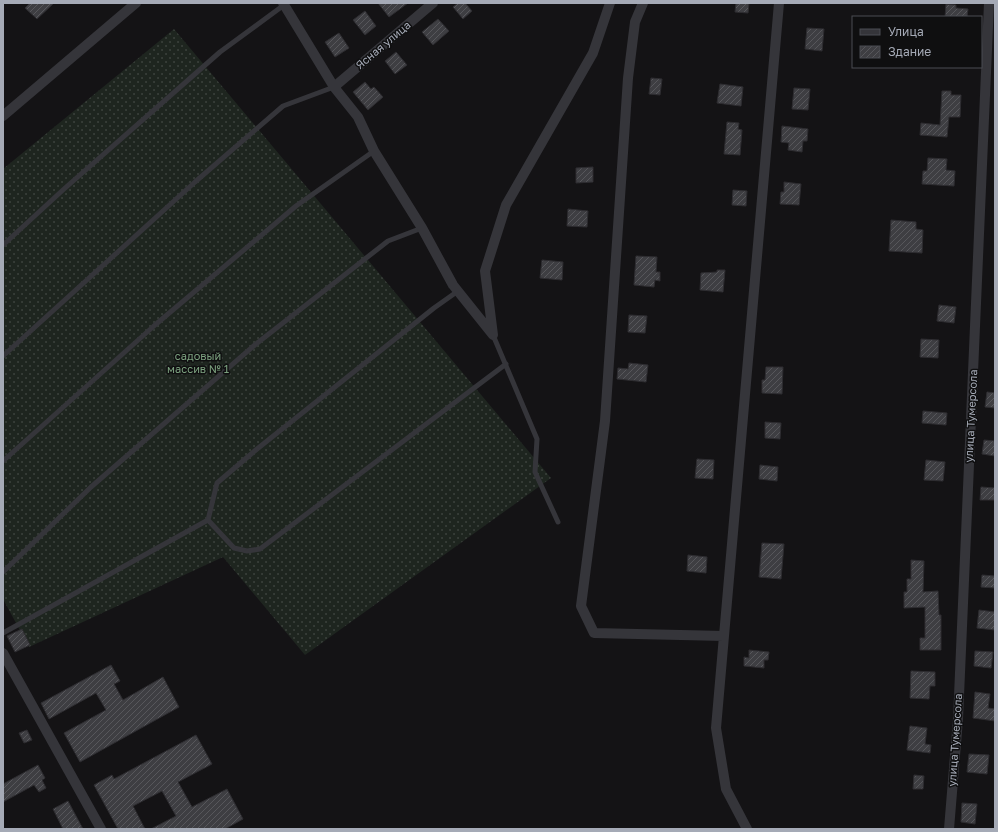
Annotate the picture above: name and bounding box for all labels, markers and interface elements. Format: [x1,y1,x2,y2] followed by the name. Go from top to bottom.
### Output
[852,16,982,68] legend
[353,18,413,71] street label: Ясная улица
[888,24,924,39] text: Улица
[888,44,931,59] text: Здание
[167,349,229,375] park label: садовый массив № 1
[962,369,979,463] street label: улица Тумерсола
[945,693,964,787] street label: улица Тумерсола

